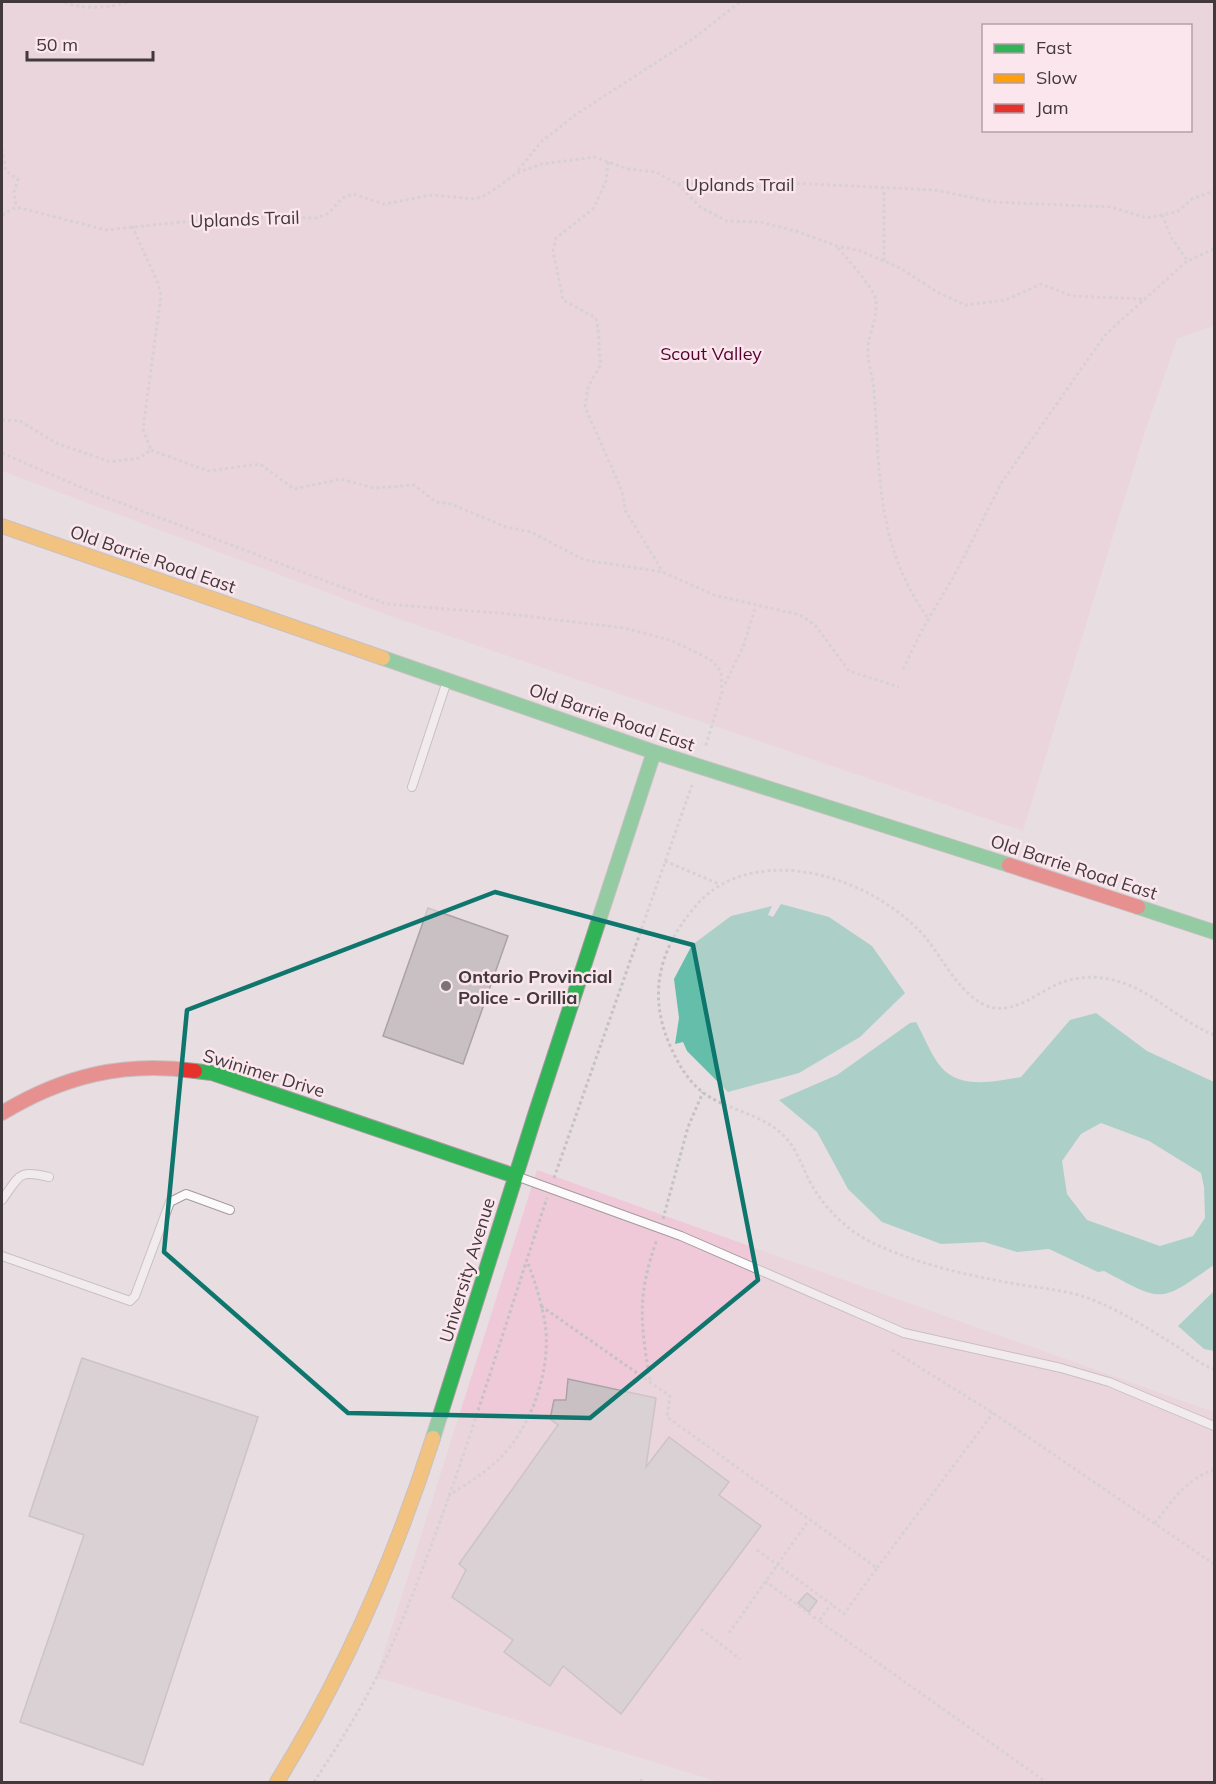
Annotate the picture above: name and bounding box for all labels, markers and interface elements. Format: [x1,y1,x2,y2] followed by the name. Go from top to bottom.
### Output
[27,24,153,62] scale bar
[982,24,1192,132] legend
[36,33,78,56] text: 50 m
[1036,36,1072,59] text: Fast
[1036,66,1078,89] text: Slow
[1036,96,1069,119] text: Jam
[685,173,795,196] street label: Uplands Trail
[190,206,300,232] street label: Uplands Trail
[660,342,762,365] park label: Scout Valley
[67,520,239,598] street label: Old Barrie Road East
[526,678,698,756] street label: Old Barrie Road East
[988,829,1160,905] street label: Old Barrie Road East
[458,965,613,1009] place label: Ontario Provincial Police - Orillia
[439,979,453,993] marker: Ontario Provincial Police - Orillia
[200,1044,328,1102] street label: Swinimer Drive
[434,1195,500,1345] street label: University Avenue

